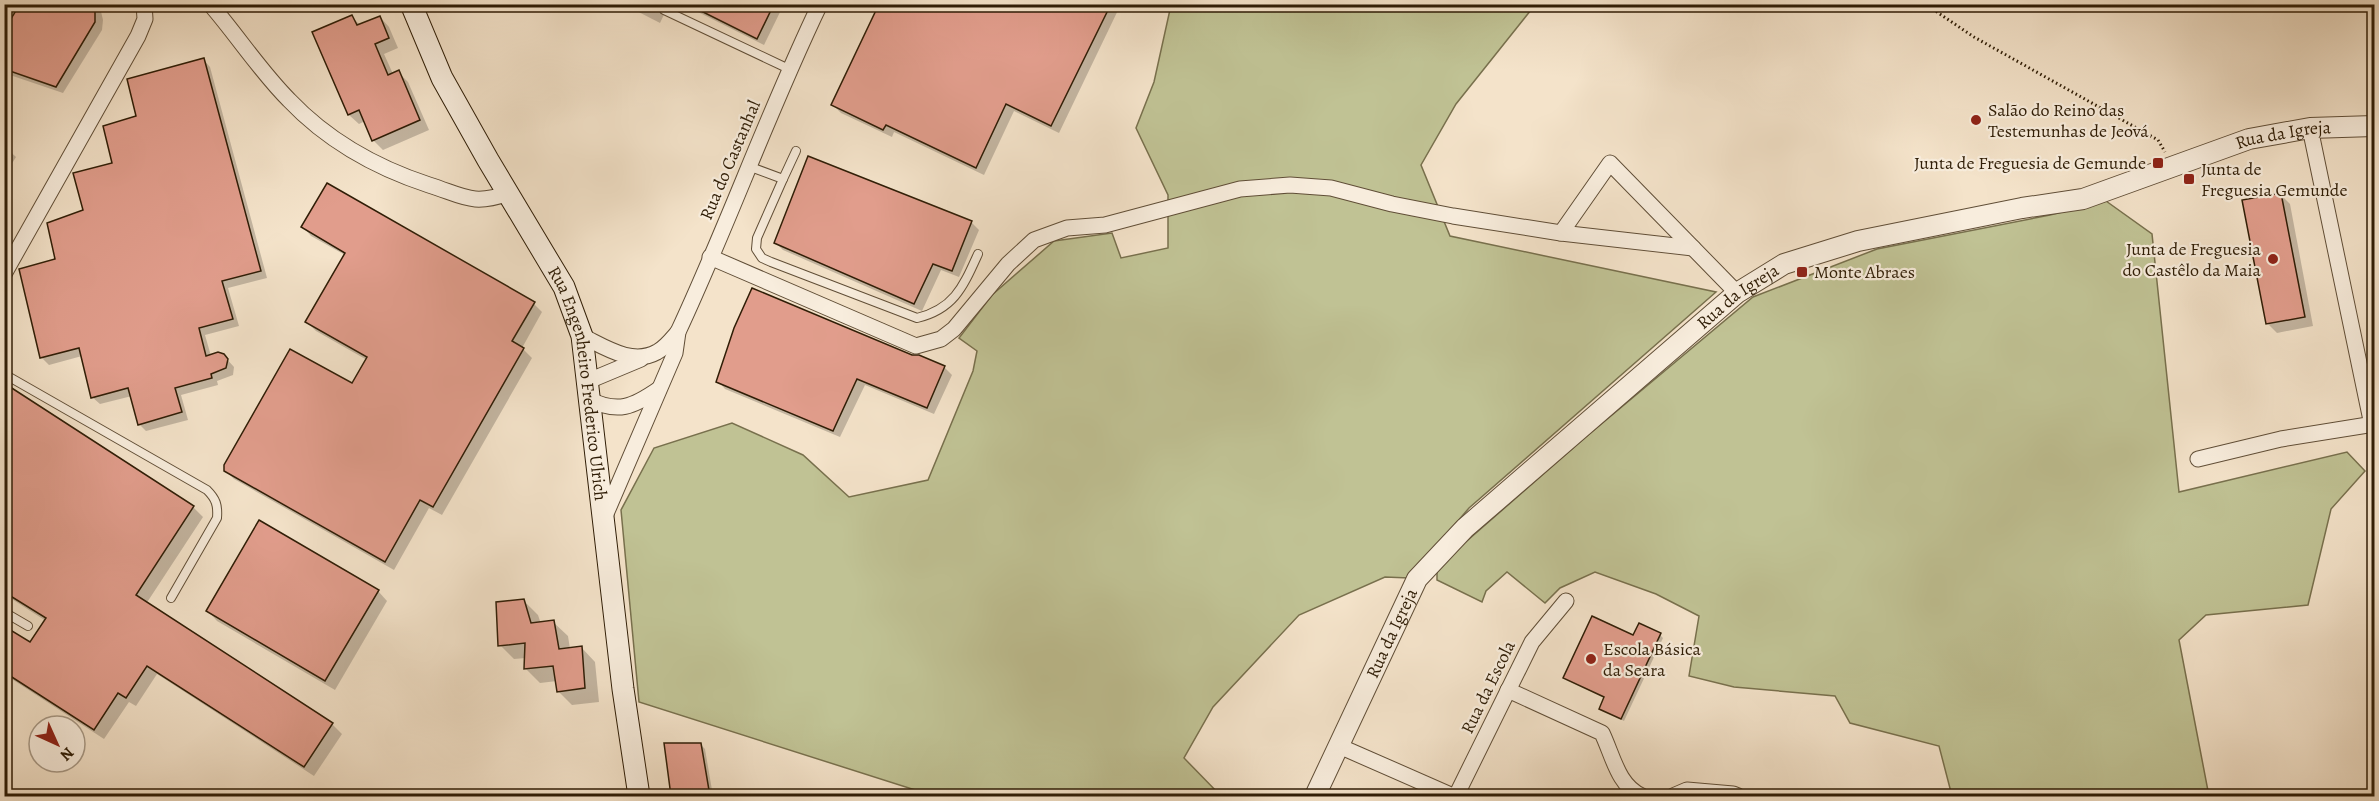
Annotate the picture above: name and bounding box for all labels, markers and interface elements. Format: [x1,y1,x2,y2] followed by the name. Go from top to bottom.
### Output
[694,96,766,224] street label: Rua do Castanhal
[1988,98,2149,143] place label: Salão do Reino das Testemunhas de Jeová
[1969,113,1983,127] marker: Salão do Reino das Testemunhas de Jeová
[2232,115,2332,155] street label: Rua da Igreja
[1914,151,2146,175] place label: Junta de Freguesia de Gemunde
[2151,156,2165,170] marker: Junta de Freguesia de Gemunde
[2201,157,2348,202] place label: Junta de Freguesia Gemunde
[2182,172,2196,186] marker: Junta de Freguesia Gemunde
[2122,237,2262,282] place label: Junta de Freguesia do Castêlo da Maia
[2266,252,2280,266] marker: Junta de Freguesia do Castêlo da Maia
[1692,258,1784,335] street label: Rua da Igreja
[1814,260,1915,284] place label: Monte Abraes
[542,262,613,502] street label: Rua Engenheiro Frederico Ulrich
[1795,265,1809,279] marker: Monte Abraes
[1360,584,1423,682] street label: Rua da Igreja
[1455,636,1521,738] street label: Rua da Escola
[1603,637,1701,682] place label: Escola Básica da Seara
[1584,652,1598,666] marker: Escola Básica da Seara
[27,714,87,774] north arrow
[55,742,79,766] text: N

